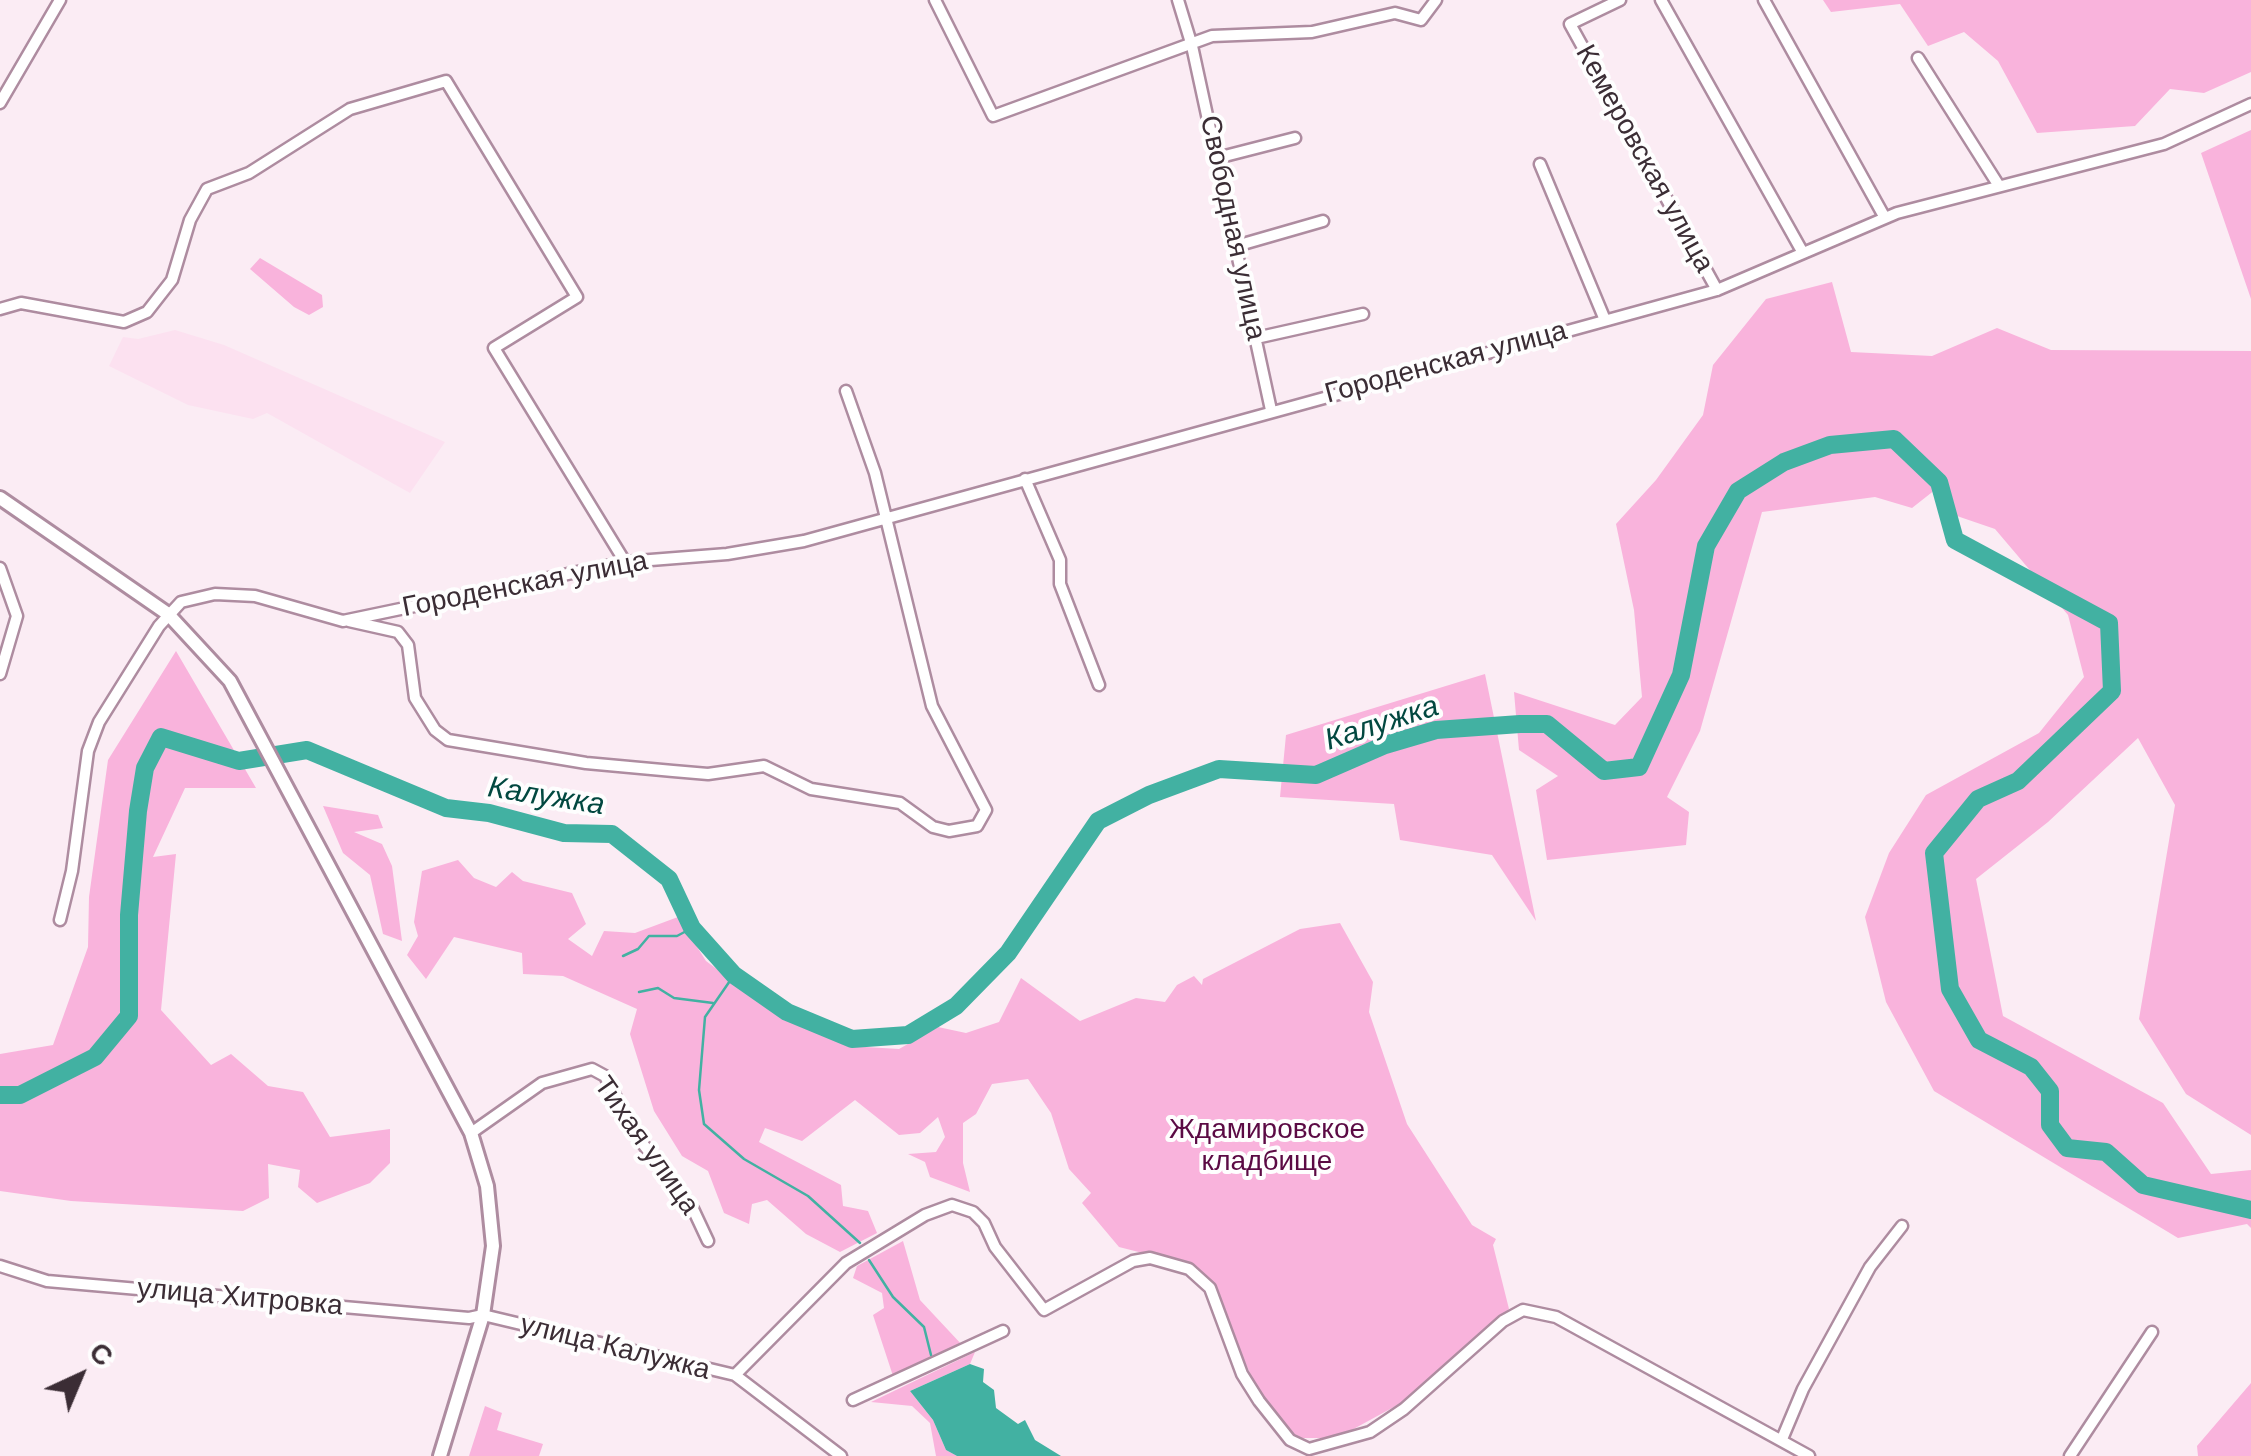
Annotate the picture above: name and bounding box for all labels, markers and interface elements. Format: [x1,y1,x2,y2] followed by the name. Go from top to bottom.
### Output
[1568,39,1720,279] street label: Кемеровская улица
[1192,113,1272,343] street label: Свободная улица
[1321,315,1571,411] street label: Городенская улица
[400,545,650,625] street label: Городенская улица
[1321,689,1443,759] water label: Калужка
[485,770,607,824] water label: Калужка
[586,1071,706,1221] street label: Тихая улица
[1169,1113,1365,1179] park label: Ждамировское кладбище
[136,1272,344,1324] street label: улица Хитровка
[517,1308,713,1388] street label: улица Калужка
[30,1326,130,1426] north arrow
[83,1336,119,1372] text: С

